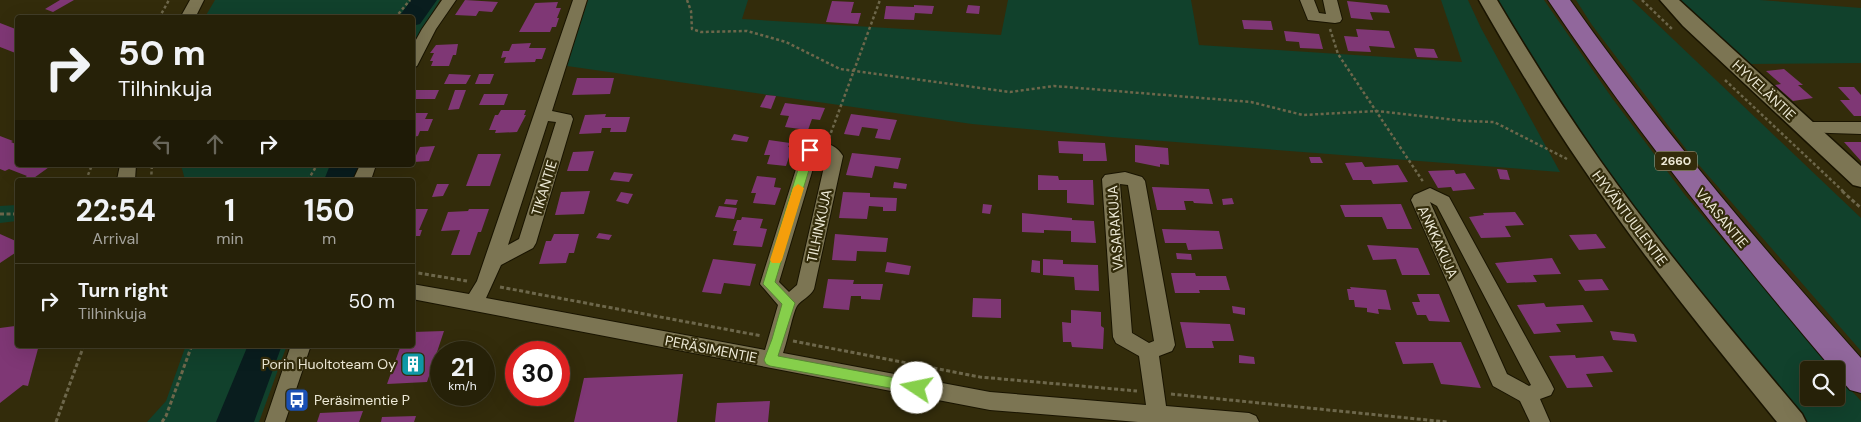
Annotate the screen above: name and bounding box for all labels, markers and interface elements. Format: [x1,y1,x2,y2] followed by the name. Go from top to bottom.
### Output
[118,30,206,76] text: 50 m
[35,35,100,100] icon: right
[1728,56,1800,124] street label: HYVELÄNTIE
[118,74,212,103] text: Tilhinkuja
[789,129,831,171] pin
[148,130,176,158] icon: left
[201,130,229,158] icon: ahead
[254,130,282,158] icon: right
[796,136,824,164] icon: arrive
[1655,152,1697,170] road number: 2660
[527,158,561,218] street label: TIKANTIE
[1588,167,1672,269] street label: HYVÄNTUULENTIE
[1692,184,1752,252] street label: VAASANTIE
[1103,185,1127,271] street label: VASARAKUJA
[802,188,836,264] street label: TILHINKUJA
[75,191,156,230] text: 22:54
[224,191,235,230] text: 1
[304,191,355,230] text: 150
[1414,203,1462,281] street label: ANKKAKUJA
[92,228,139,249] text: Arrival
[216,228,243,249] text: min
[322,228,336,249] text: m
[78,278,168,303] text: Turn right
[35,287,63,315] icon: right
[348,289,395,314] text: 50 m
[78,303,146,324] text: Tilhinkuja
[663,331,759,367] street label: PERÄSIMENTIE
[505,341,570,406] speed limit sign: 30
[400,351,426,377] building icon: Porin Huoltoteam Oy
[451,351,474,384] text: 21
[262,355,396,373] place label: Porin Huoltoteam Oy
[890,361,942,413] position arrow
[1800,361,1845,406] map controls
[1800,361,1845,406] button: search
[448,378,477,394] text: km/h
[284,387,310,413] bus stop icon: Peräsimentie P
[314,391,410,409] place label: Peräsimentie P

